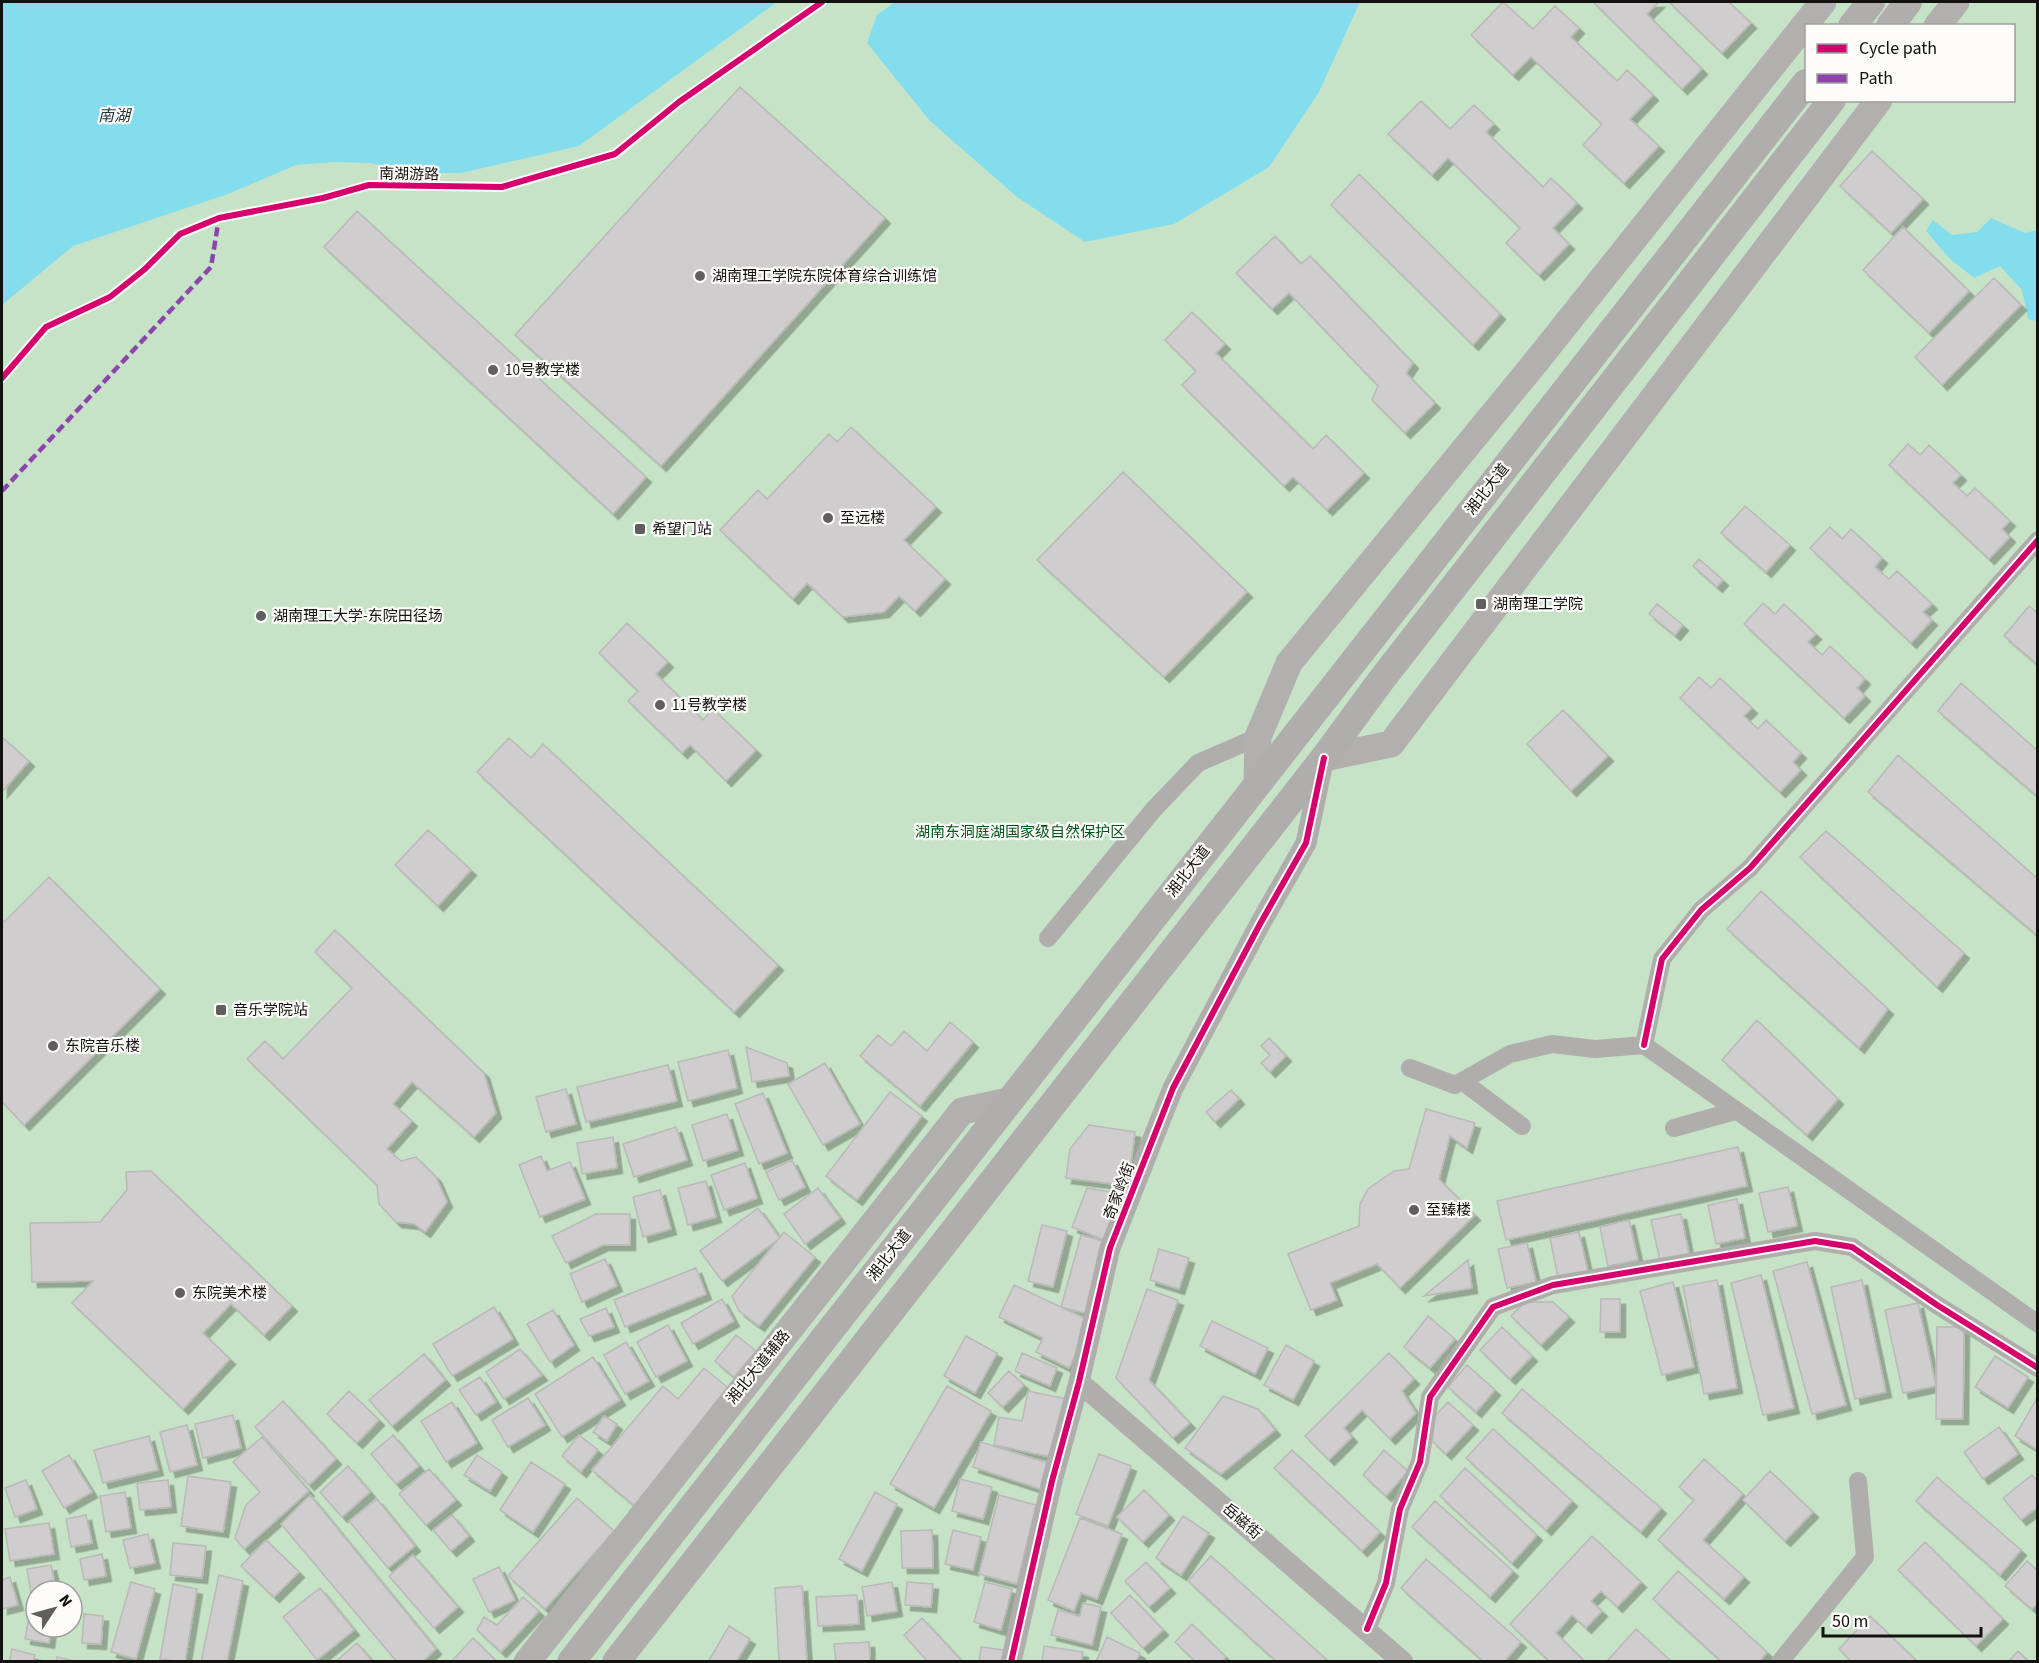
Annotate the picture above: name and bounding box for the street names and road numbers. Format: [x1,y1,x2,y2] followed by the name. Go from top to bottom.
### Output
[379,163,439,186] street label: 南湖游路
[1461,459,1514,519] street label: 湘北大道
[1162,841,1215,901] street label: 湘北大道
[1099,1159,1140,1223] street label: 奇家岭街
[863,1225,916,1285] street label: 湘北大道
[722,1326,795,1409] street label: 湘北大道辅路
[1218,1499,1266,1544] street label: 岳磁街

